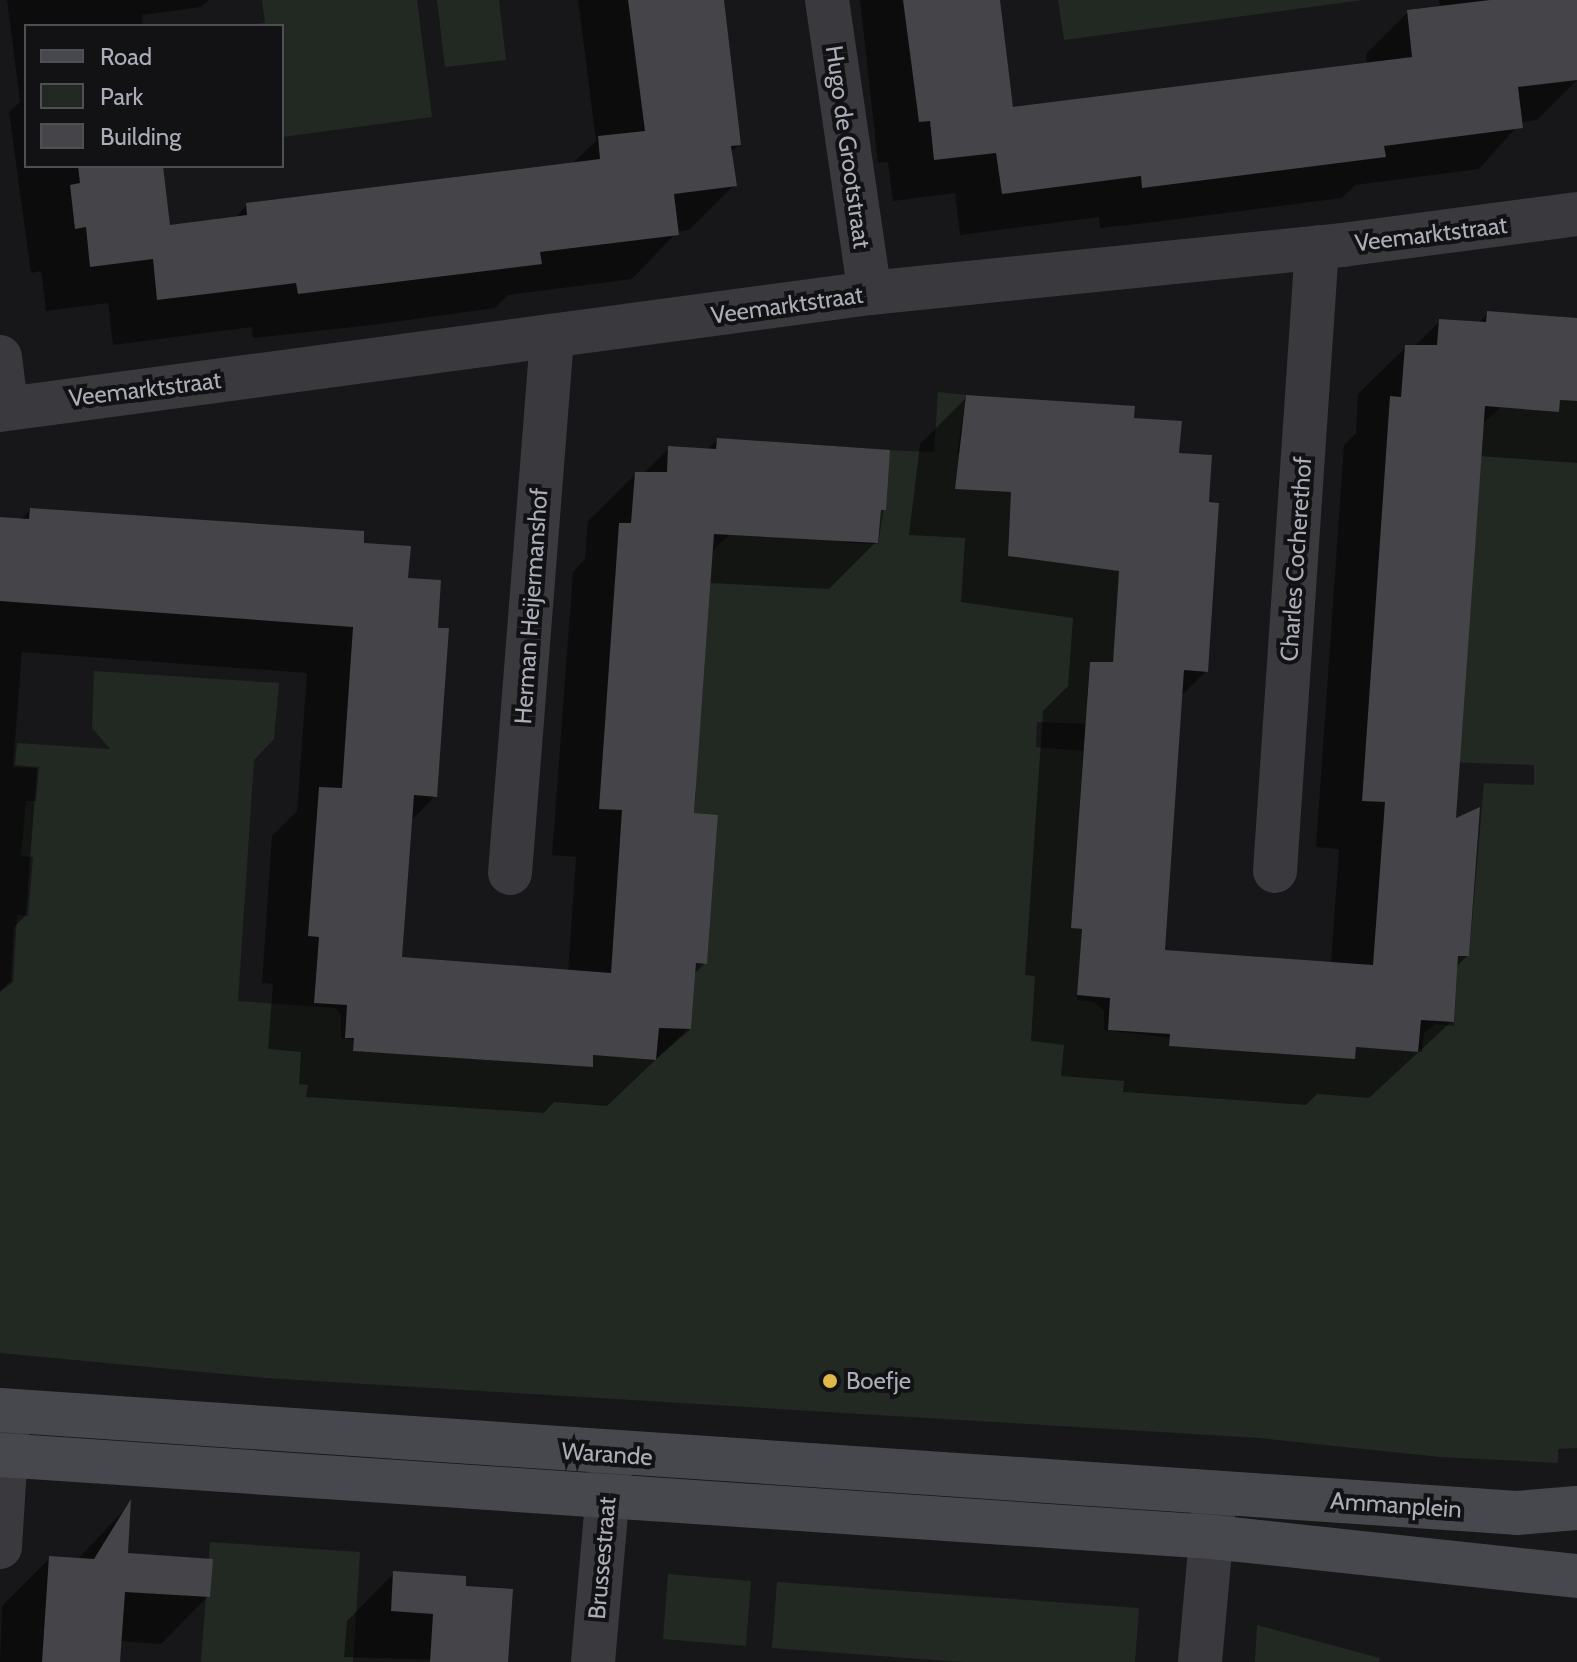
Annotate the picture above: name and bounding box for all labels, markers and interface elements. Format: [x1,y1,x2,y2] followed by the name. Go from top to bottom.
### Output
[24,24,284,168] legend
[100,42,152,71] text: Road
[819,44,877,250] street label: Hugo de Grootstraat
[100,82,143,111] text: Park
[100,122,181,151] text: Building
[1353,210,1509,258] street label: Veemarktstraat
[709,280,865,330] street label: Veemarktstraat
[67,365,223,413] street label: Veemarktstraat
[1274,455,1318,663] street label: Charles Cocherethof
[508,487,554,725] street label: Herman Heijermanshof
[846,1367,911,1395] place label: Boefje
[821,1372,839,1390] marker: Boefje
[560,1436,654,1472] street label: Warande
[1329,1486,1463,1524] street label: Ammanplein
[582,1496,622,1620] street label: Brussestraat

